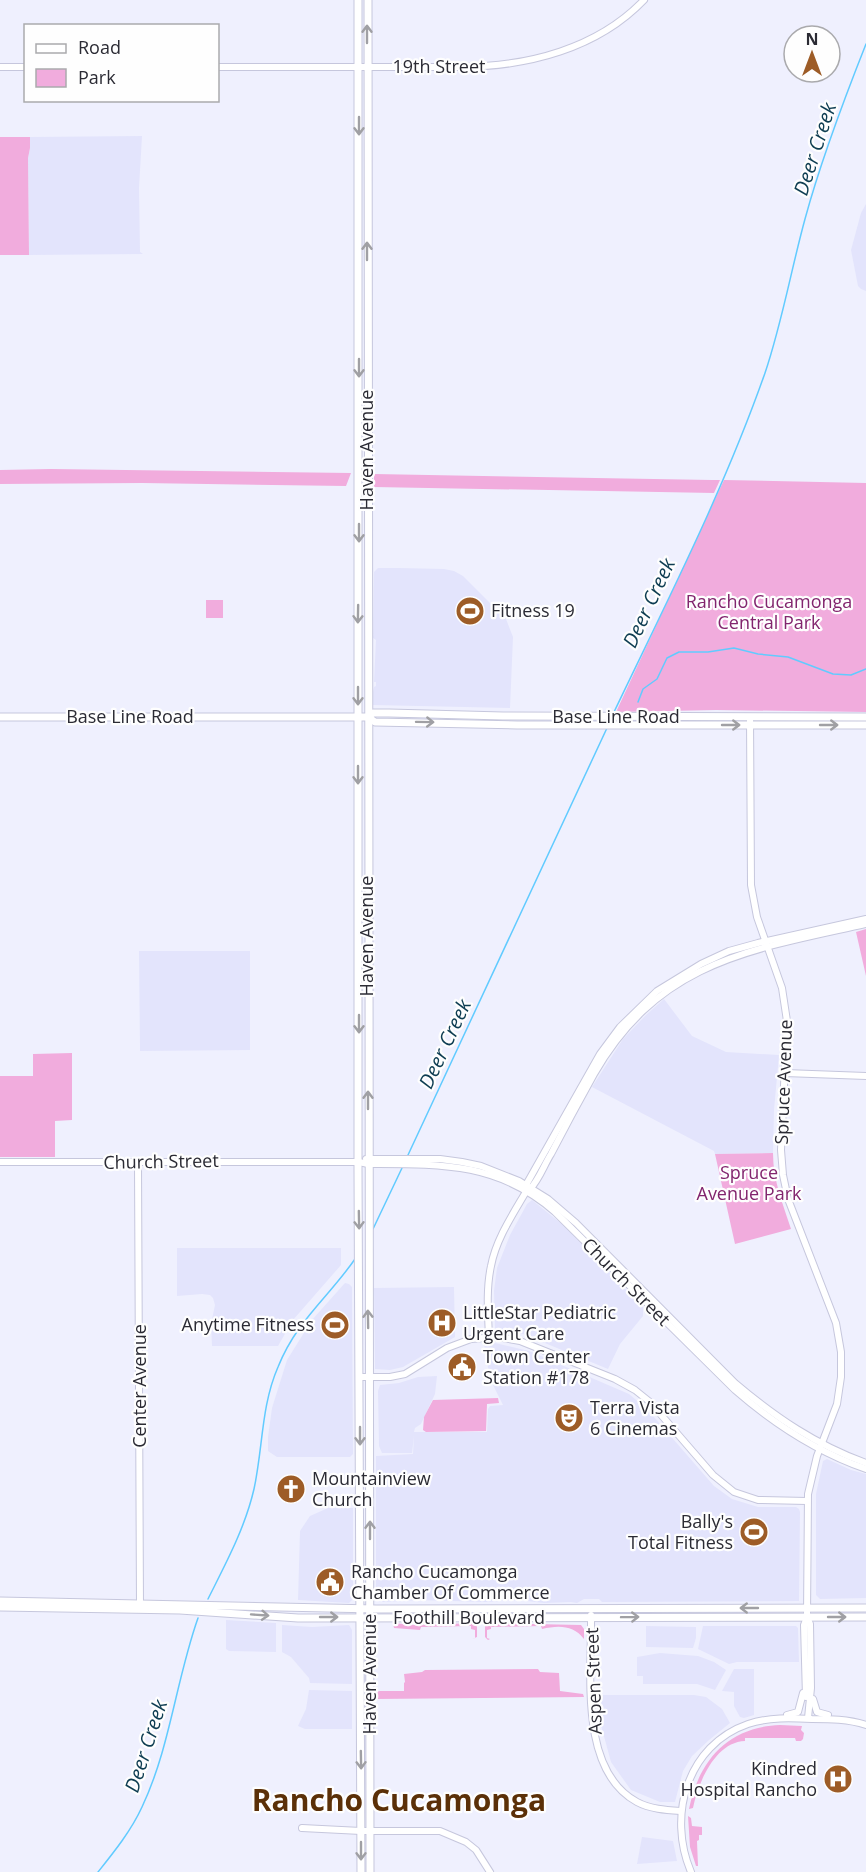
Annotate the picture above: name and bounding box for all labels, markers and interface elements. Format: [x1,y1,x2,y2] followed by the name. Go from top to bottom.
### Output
[24,24,219,102] legend
[361,24,373,44] one-way arrow
[782,24,842,84] north arrow
[805,28,819,50] text: N
[78,35,121,59] text: Road
[393,54,486,78] street label: 19th Street
[78,65,116,89] text: Park
[787,98,843,199] water label: Deer Creek
[353,115,365,135] one-way arrow
[361,241,373,261] one-way arrow
[353,358,365,378] one-way arrow
[354,390,378,510] street label: Haven Avenue
[353,522,365,542] one-way arrow
[616,553,682,652] water label: Deer Creek
[686,589,852,634] park label: Rancho Cucamonga Central Park
[454,595,486,627] sports icon: Fitness 19
[491,598,575,622] place label: Fitness 19
[353,603,364,623] one-way arrow
[352,685,364,705] one-way arrow
[66,704,194,728] street label: Base Line Road
[552,704,680,728] street label: Base Line Road
[415,717,435,728] one-way arrow
[721,719,741,731] one-way arrow
[819,719,839,731] one-way arrow
[352,765,364,785] one-way arrow
[354,876,378,996] street label: Haven Avenue
[412,994,478,1093] water label: Deer Creek
[353,1014,365,1034] one-way arrow
[769,1019,797,1145] street label: Spruce Avenue
[362,1090,374,1110] one-way arrow
[103,1148,219,1174] street label: Church Street
[697,1160,802,1205] park label: Spruce Avenue Park
[353,1210,365,1230] one-way arrow
[577,1232,676,1331] street label: Church Street
[463,1300,617,1345] place label: LittleStar Pediatric Urgent Care
[426,1307,458,1339] hospital icon: LittleStar Pediatric Urgent Care
[319,1309,351,1341] sports icon: Anytime Fitness
[363,1309,374,1329] one-way arrow
[182,1312,314,1336] place label: Anytime Fitness
[127,1324,151,1448] street label: Center Avenue
[483,1344,590,1389] place label: Town Center Station #178
[446,1351,478,1383] public building icon: Town Center Station #178
[590,1395,680,1440] place label: Terra Vista 6 Cinemas
[553,1402,585,1434] theatre icon: Terra Vista 6 Cinemas
[354,1425,366,1445] one-way arrow
[312,1466,431,1511] place label: Mountainview Church
[275,1473,307,1505] church icon: Mountainview Church
[628,1509,733,1554] place label: Bally's Total Fitness
[738,1516,770,1548] sports icon: Bally's Total Fitness
[364,1520,376,1540] one-way arrow
[351,1559,550,1604] place label: Rancho Cucamonga Chamber Of Commerce
[314,1566,346,1598] public building icon: Rancho Cucamonga Chamber Of Commerce
[739,1602,759,1614] one-way arrow
[393,1605,545,1629] street label: Foothill Boulevard
[249,1610,269,1621] one-way arrow
[318,1611,338,1623] one-way arrow
[619,1611,639,1623] one-way arrow
[826,1611,846,1623] one-way arrow
[357,1614,381,1734] street label: Haven Avenue
[579,1627,607,1735] street label: Aspen Street
[118,1695,174,1796] water label: Deer Creek
[355,1749,367,1769] one-way arrow
[680,1756,817,1801] place label: Kindred Hospital Rancho
[822,1763,854,1795] hospital icon: Kindred Hospital Rancho
[252,1779,546,1820] district label: Rancho Cucamonga
[355,1841,367,1861] one-way arrow

